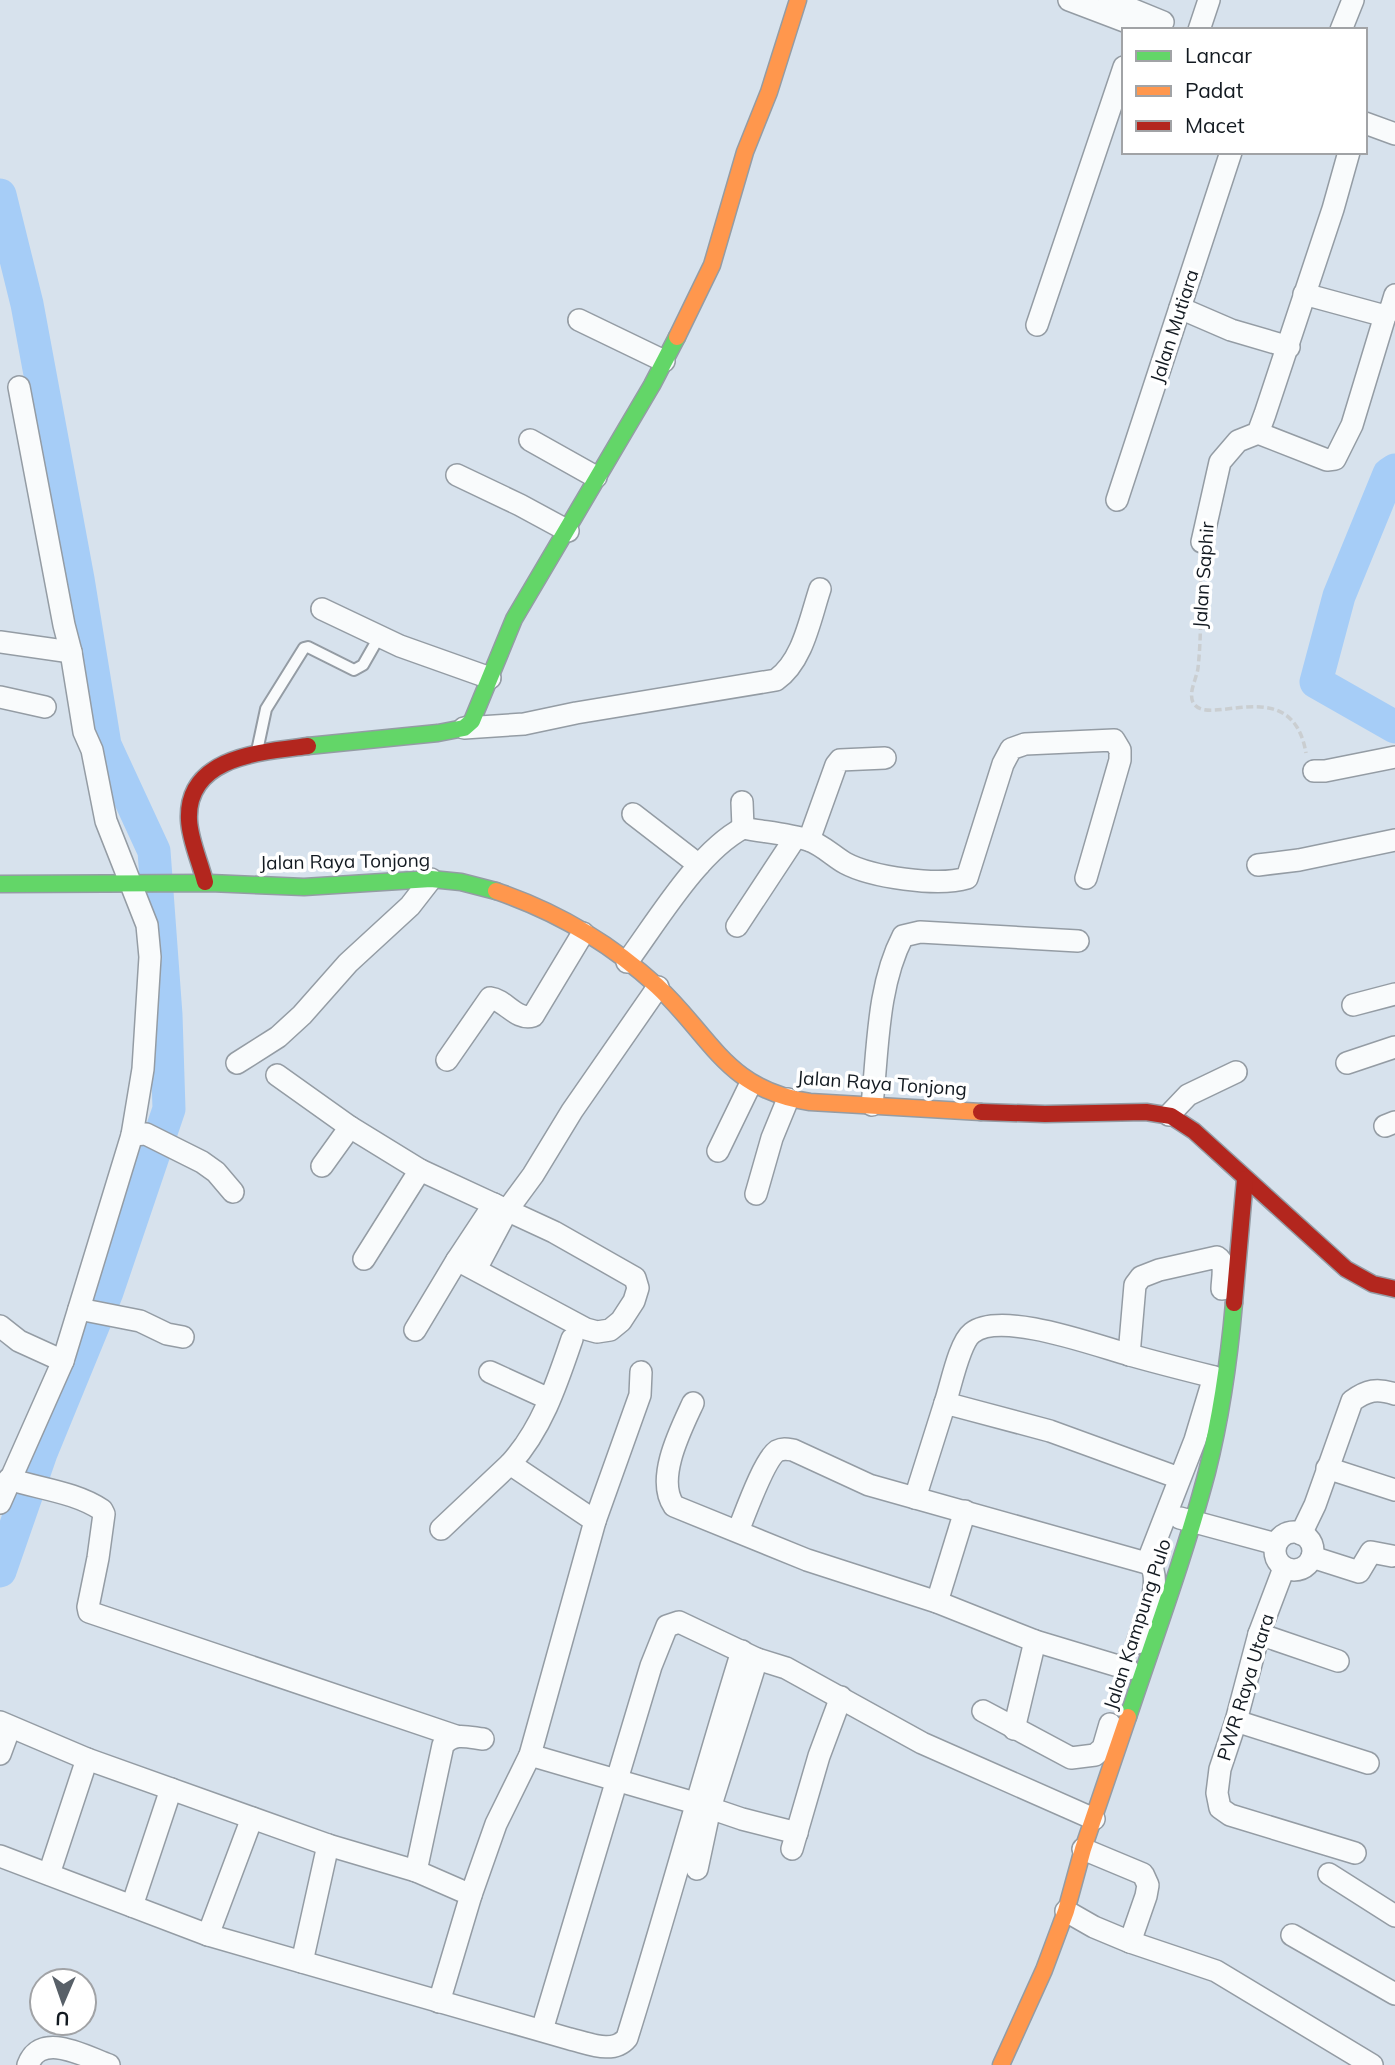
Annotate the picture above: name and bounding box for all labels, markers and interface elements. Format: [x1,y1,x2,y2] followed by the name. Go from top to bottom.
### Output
[1122,28,1367,154] legend
[1185,42,1252,68] text: Lancar
[1185,77,1243,103] text: Padat
[1185,112,1245,138] text: Macet
[1144,266,1204,386] street label: Jalan Mutiara
[1187,521,1219,629] street label: Jalan Saphir
[260,848,430,874] street label: Jalan Raya Tonjong
[796,1065,968,1101] street label: Jalan Raya Tonjong
[1098,1536,1176,1712] street label: Jalan Kampung Pulo
[1211,1611,1279,1763] street label: PWR Raya Utara
[28,1967,98,2037] north arrow
[55,2007,70,2031] text: U

